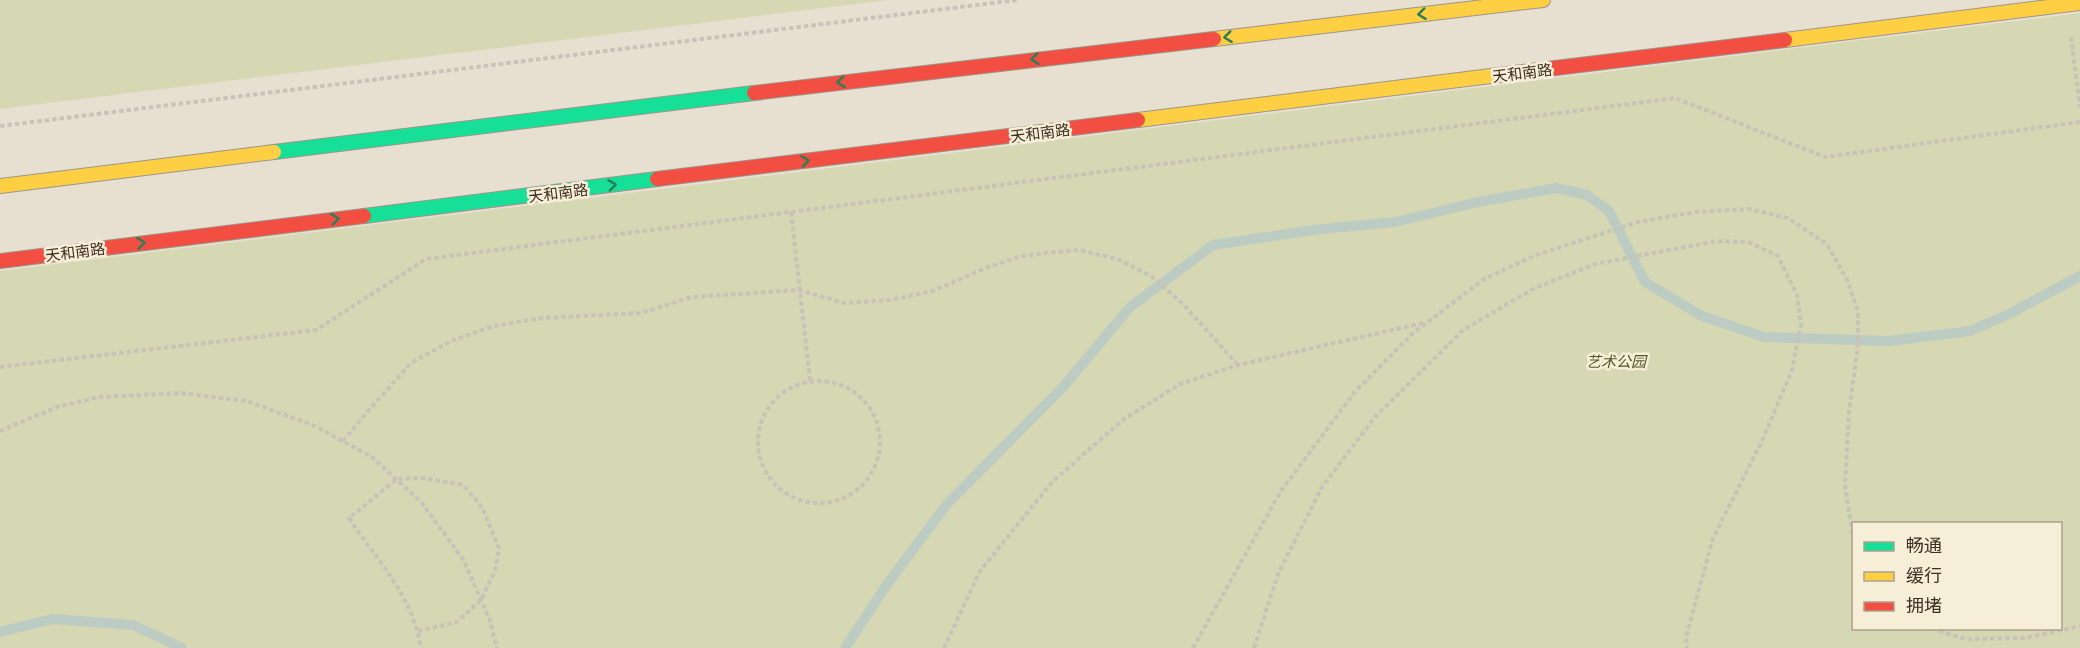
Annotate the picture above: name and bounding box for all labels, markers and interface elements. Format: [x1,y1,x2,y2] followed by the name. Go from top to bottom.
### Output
[1417,7,1427,20] one-way arrow
[1224,30,1233,42] one-way arrow
[1030,53,1039,65] one-way arrow
[1491,58,1553,86] street label: 天和南路
[836,75,846,88] one-way arrow
[1009,118,1071,146] street label: 天和南路
[801,155,810,168] one-way arrow
[527,178,589,206] street label: 天和南路
[607,179,616,192] one-way arrow
[330,214,340,226] one-way arrow
[44,237,106,265] street label: 天和南路
[137,238,146,250] one-way arrow
[1586,350,1648,371] park label: 艺术公园
[1852,522,2062,630] legend
[1906,531,1942,557] text: 畅通
[1906,561,1942,587] text: 缓行
[1906,591,1942,617] text: 拥堵

